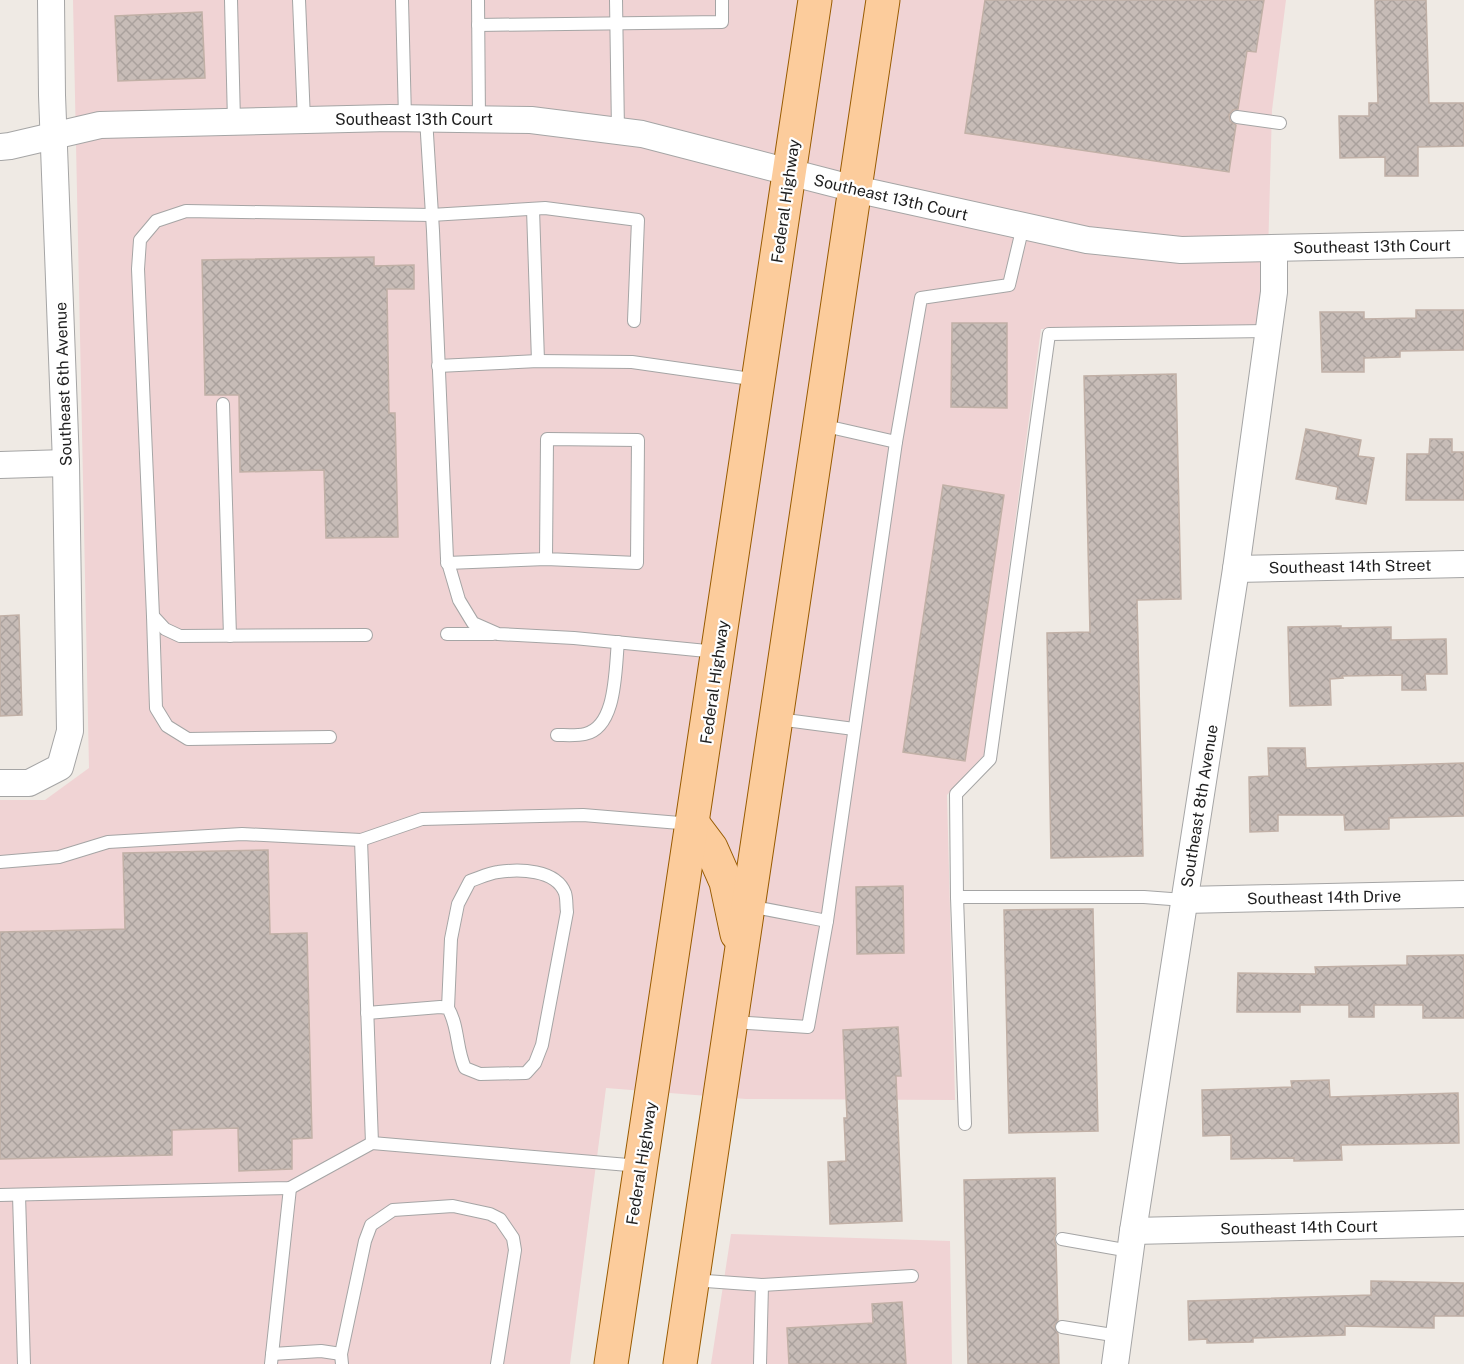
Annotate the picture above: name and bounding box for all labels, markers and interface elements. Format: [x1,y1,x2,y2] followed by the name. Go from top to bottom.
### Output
[335,110,493,129] street label: Southeast 13th Court
[767,137,804,264] street label: Federal Highway
[812,170,970,224] street label: Southeast 13th Court
[1293,236,1451,257] street label: Southeast 13th Court
[51,301,76,467] street label: Southeast 6th Avenue
[1268,556,1432,577] street label: Southeast 14th Street
[696,618,733,745] street label: Federal Highway
[1177,723,1222,889] street label: Southeast 8th Avenue
[1247,887,1401,908] street label: Southeast 14th Drive
[622,1099,661,1226] street label: Federal Highway
[1220,1217,1378,1238] street label: Southeast 14th Court

